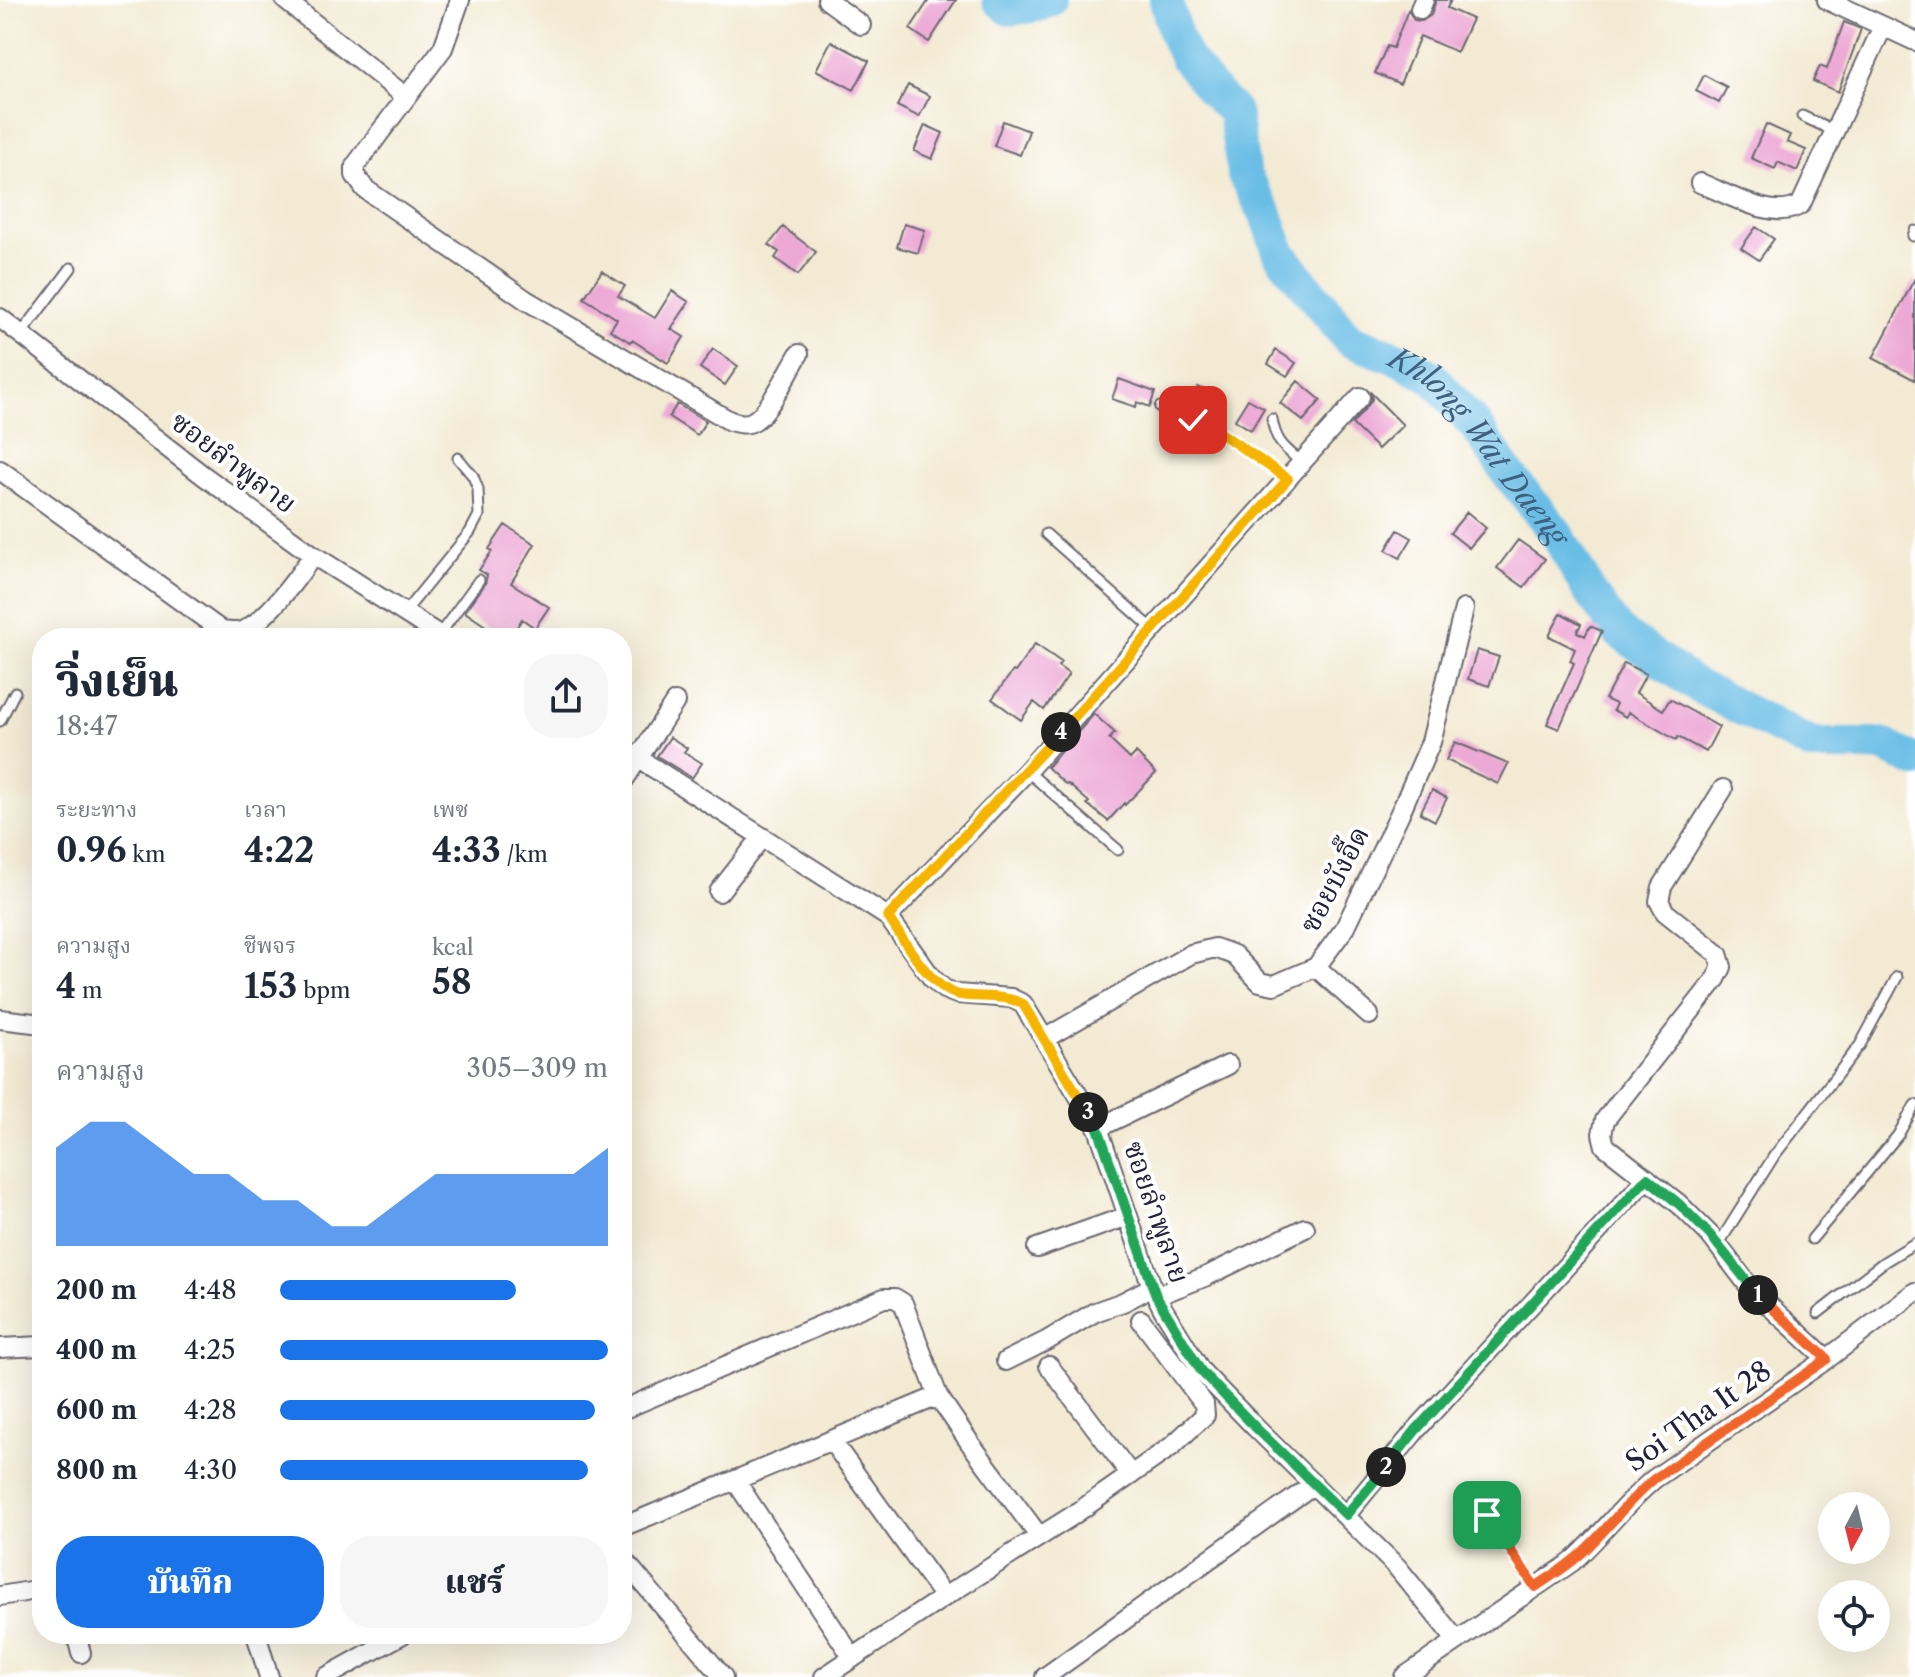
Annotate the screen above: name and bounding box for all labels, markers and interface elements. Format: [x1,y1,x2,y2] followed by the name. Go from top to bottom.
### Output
[1381,338,1579,553] water label: Khlong Wat Daeng
[1159,386,1227,454] pin
[1171,398,1215,442] icon: check
[163,404,303,522] street label: ซอยลำพูลาย
[56,653,178,707] text: วิ่งเย็น
[524,654,608,738] button: share
[56,710,117,742] text: 18:47
[1041,712,1081,752] pin: 4
[1054,718,1068,745] text: 4
[56,796,137,823] text: ระยะทาง
[244,796,287,823] text: เวลา
[432,796,469,823] text: เพซ
[1289,819,1376,938] street label: ซอยบังอี๊ด
[56,829,126,871] text: 0.96
[244,829,314,871] text: 4:22
[432,829,501,871] text: 4:33
[126,841,166,868] text: km
[501,841,548,868] text: /km
[56,932,131,959] text: ความสูง
[244,932,296,959] text: ชีพจร
[432,934,474,961] text: kcal
[432,961,472,1003] text: 58
[56,965,76,1007] text: 4
[244,965,297,1007] text: 153
[76,977,103,1004] text: m
[297,977,350,1004] text: bpm
[467,1052,608,1084] text: 305–309 m
[56,1055,145,1087] text: ความสูง
[1068,1092,1108,1132] pin: 3
[1082,1098,1094,1125] text: 3
[1115,1136,1197,1288] street label: ซอยลำพูลาย
[56,1274,137,1306] text: 200 m
[184,1274,237,1306] text: 4:48
[1738,1275,1778,1315] pin: 1
[1753,1281,1763,1308] text: 1
[56,1334,137,1366] text: 400 m
[184,1334,235,1366] text: 4:25
[1619,1353,1777,1479] street label: Soi Tha It 28
[56,1394,137,1426] text: 600 m
[184,1394,237,1426] text: 4:28
[1366,1447,1406,1487] pin: 2
[1380,1453,1393,1480] text: 2
[56,1454,138,1486] text: 800 m
[184,1454,237,1486] text: 4:30
[1453,1481,1521,1549] pin
[1818,1492,1890,1564] north arrow
[1818,1492,1890,1652] map controls
[1465,1493,1509,1537] icon: arrive
[56,1536,324,1628] button: บันทึก
[340,1536,608,1628] button: แชร์
[1818,1580,1890,1652] button: locate

